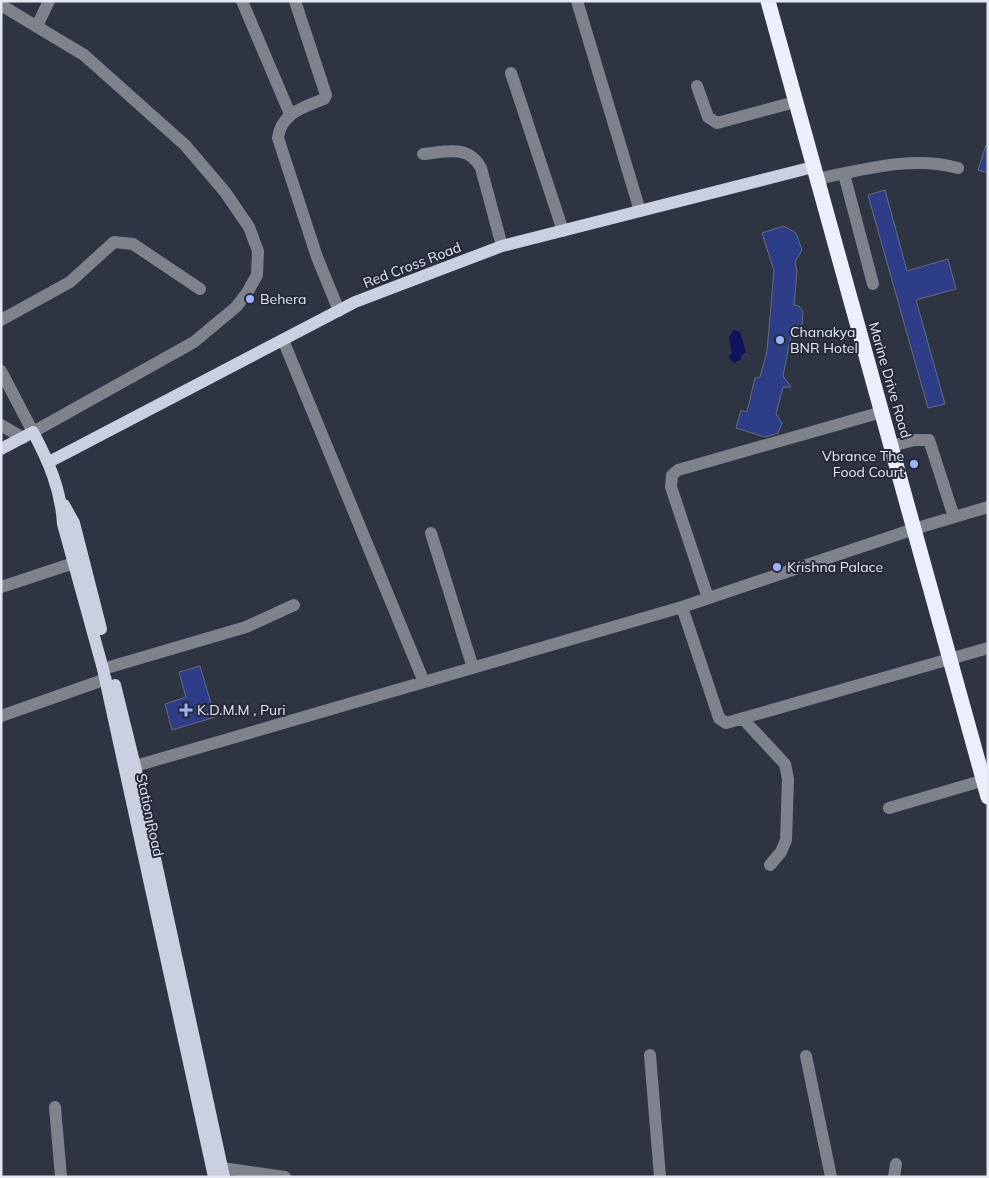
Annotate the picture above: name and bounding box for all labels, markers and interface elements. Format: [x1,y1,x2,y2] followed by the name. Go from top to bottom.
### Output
[360,238,464,292] street label: Red Cross Road
[260,290,306,308] place label: Behera
[244,293,256,305] marker: Behera
[865,320,915,440] street label: Marine Drive Road
[790,323,858,357] place label: Chanakya BNR Hotel
[774,334,786,346] marker: Chanakya BNR Hotel
[822,447,904,481] place label: Vbrance The Food Court
[908,458,920,470] marker: Vbrance The Food Court
[787,558,883,576] place label: Krishna Palace
[771,561,783,573] marker: Krishna Palace
[197,701,286,719] place label: K.D.M.M , Puri
[179,703,193,717] marker: K.D.M.M , Puri
[132,772,168,858] street label: Station Road

